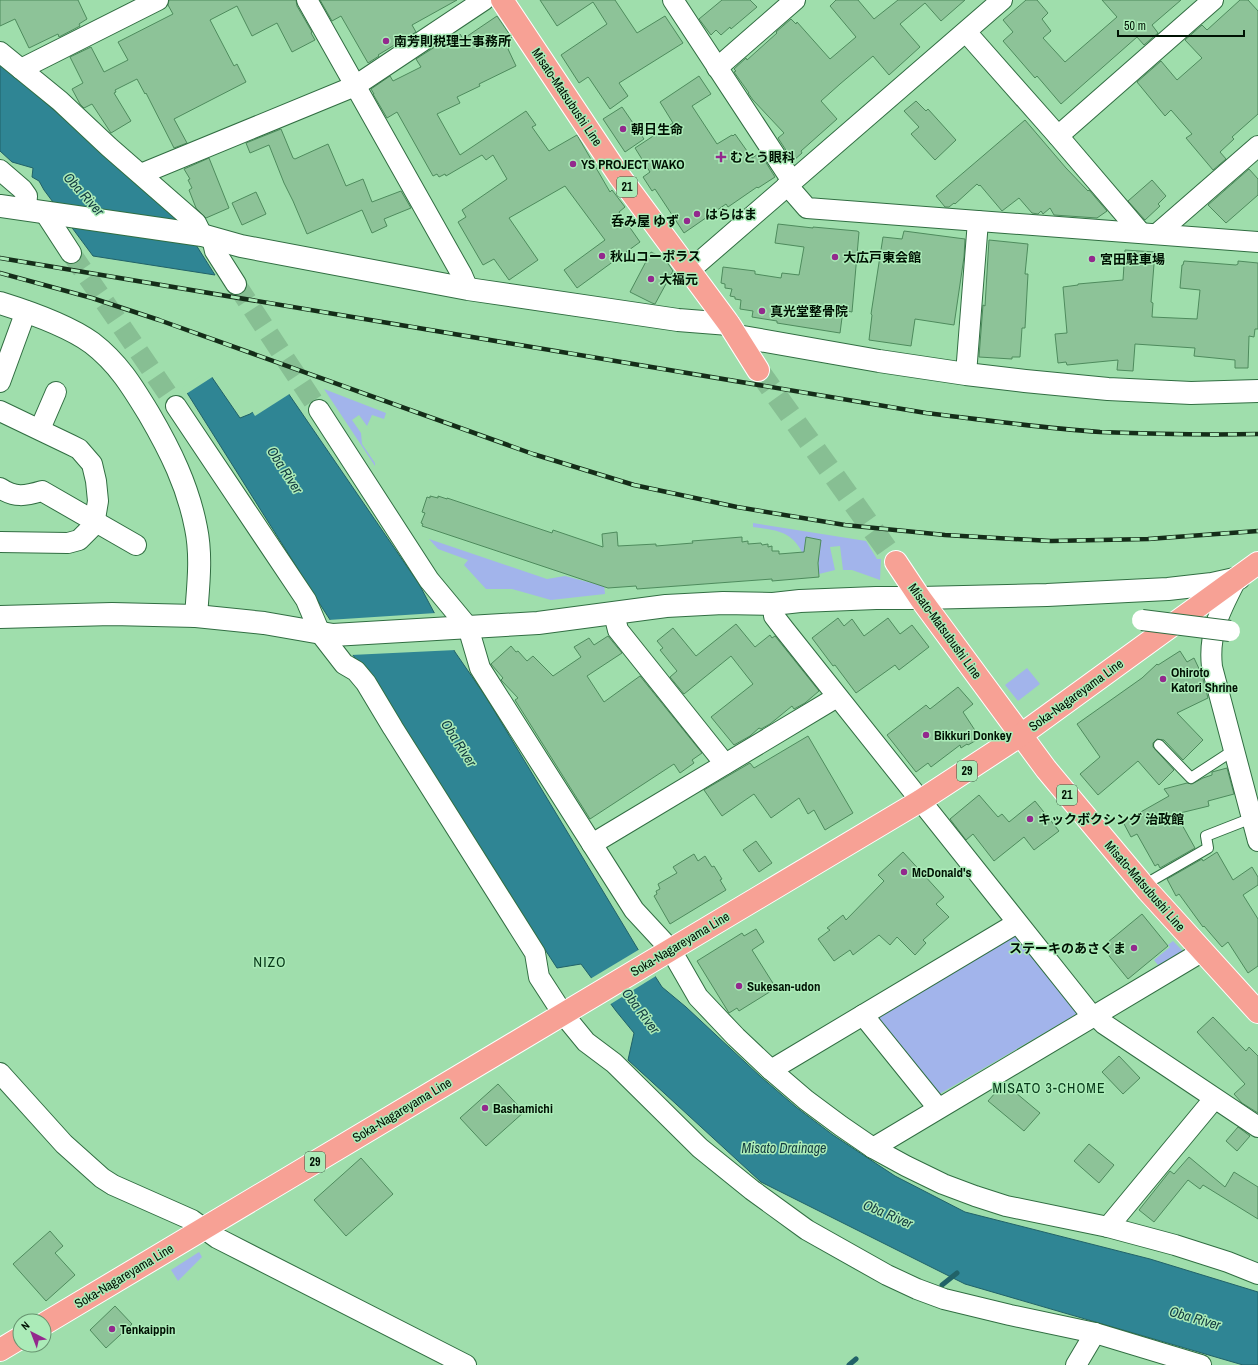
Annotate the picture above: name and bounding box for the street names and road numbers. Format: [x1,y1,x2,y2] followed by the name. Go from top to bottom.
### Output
[528,45,606,149] street label: Misato-Matsubushi Line
[617,177,637,197] road number: 21
[905,580,986,682] street label: Misato-Matsubushi Line
[1025,655,1127,735] street label: Soka-Nagareyama Line
[957,761,977,781] road number: 29
[1057,785,1077,805] road number: 21
[1101,837,1189,935] street label: Misato-Matsubushi Line
[627,908,733,980] street label: Soka-Nagareyama Line
[349,1074,455,1146] street label: Soka-Nagareyama Line
[305,1152,325,1172] road number: 29
[71,1240,177,1312] street label: Soka-Nagareyama Line

